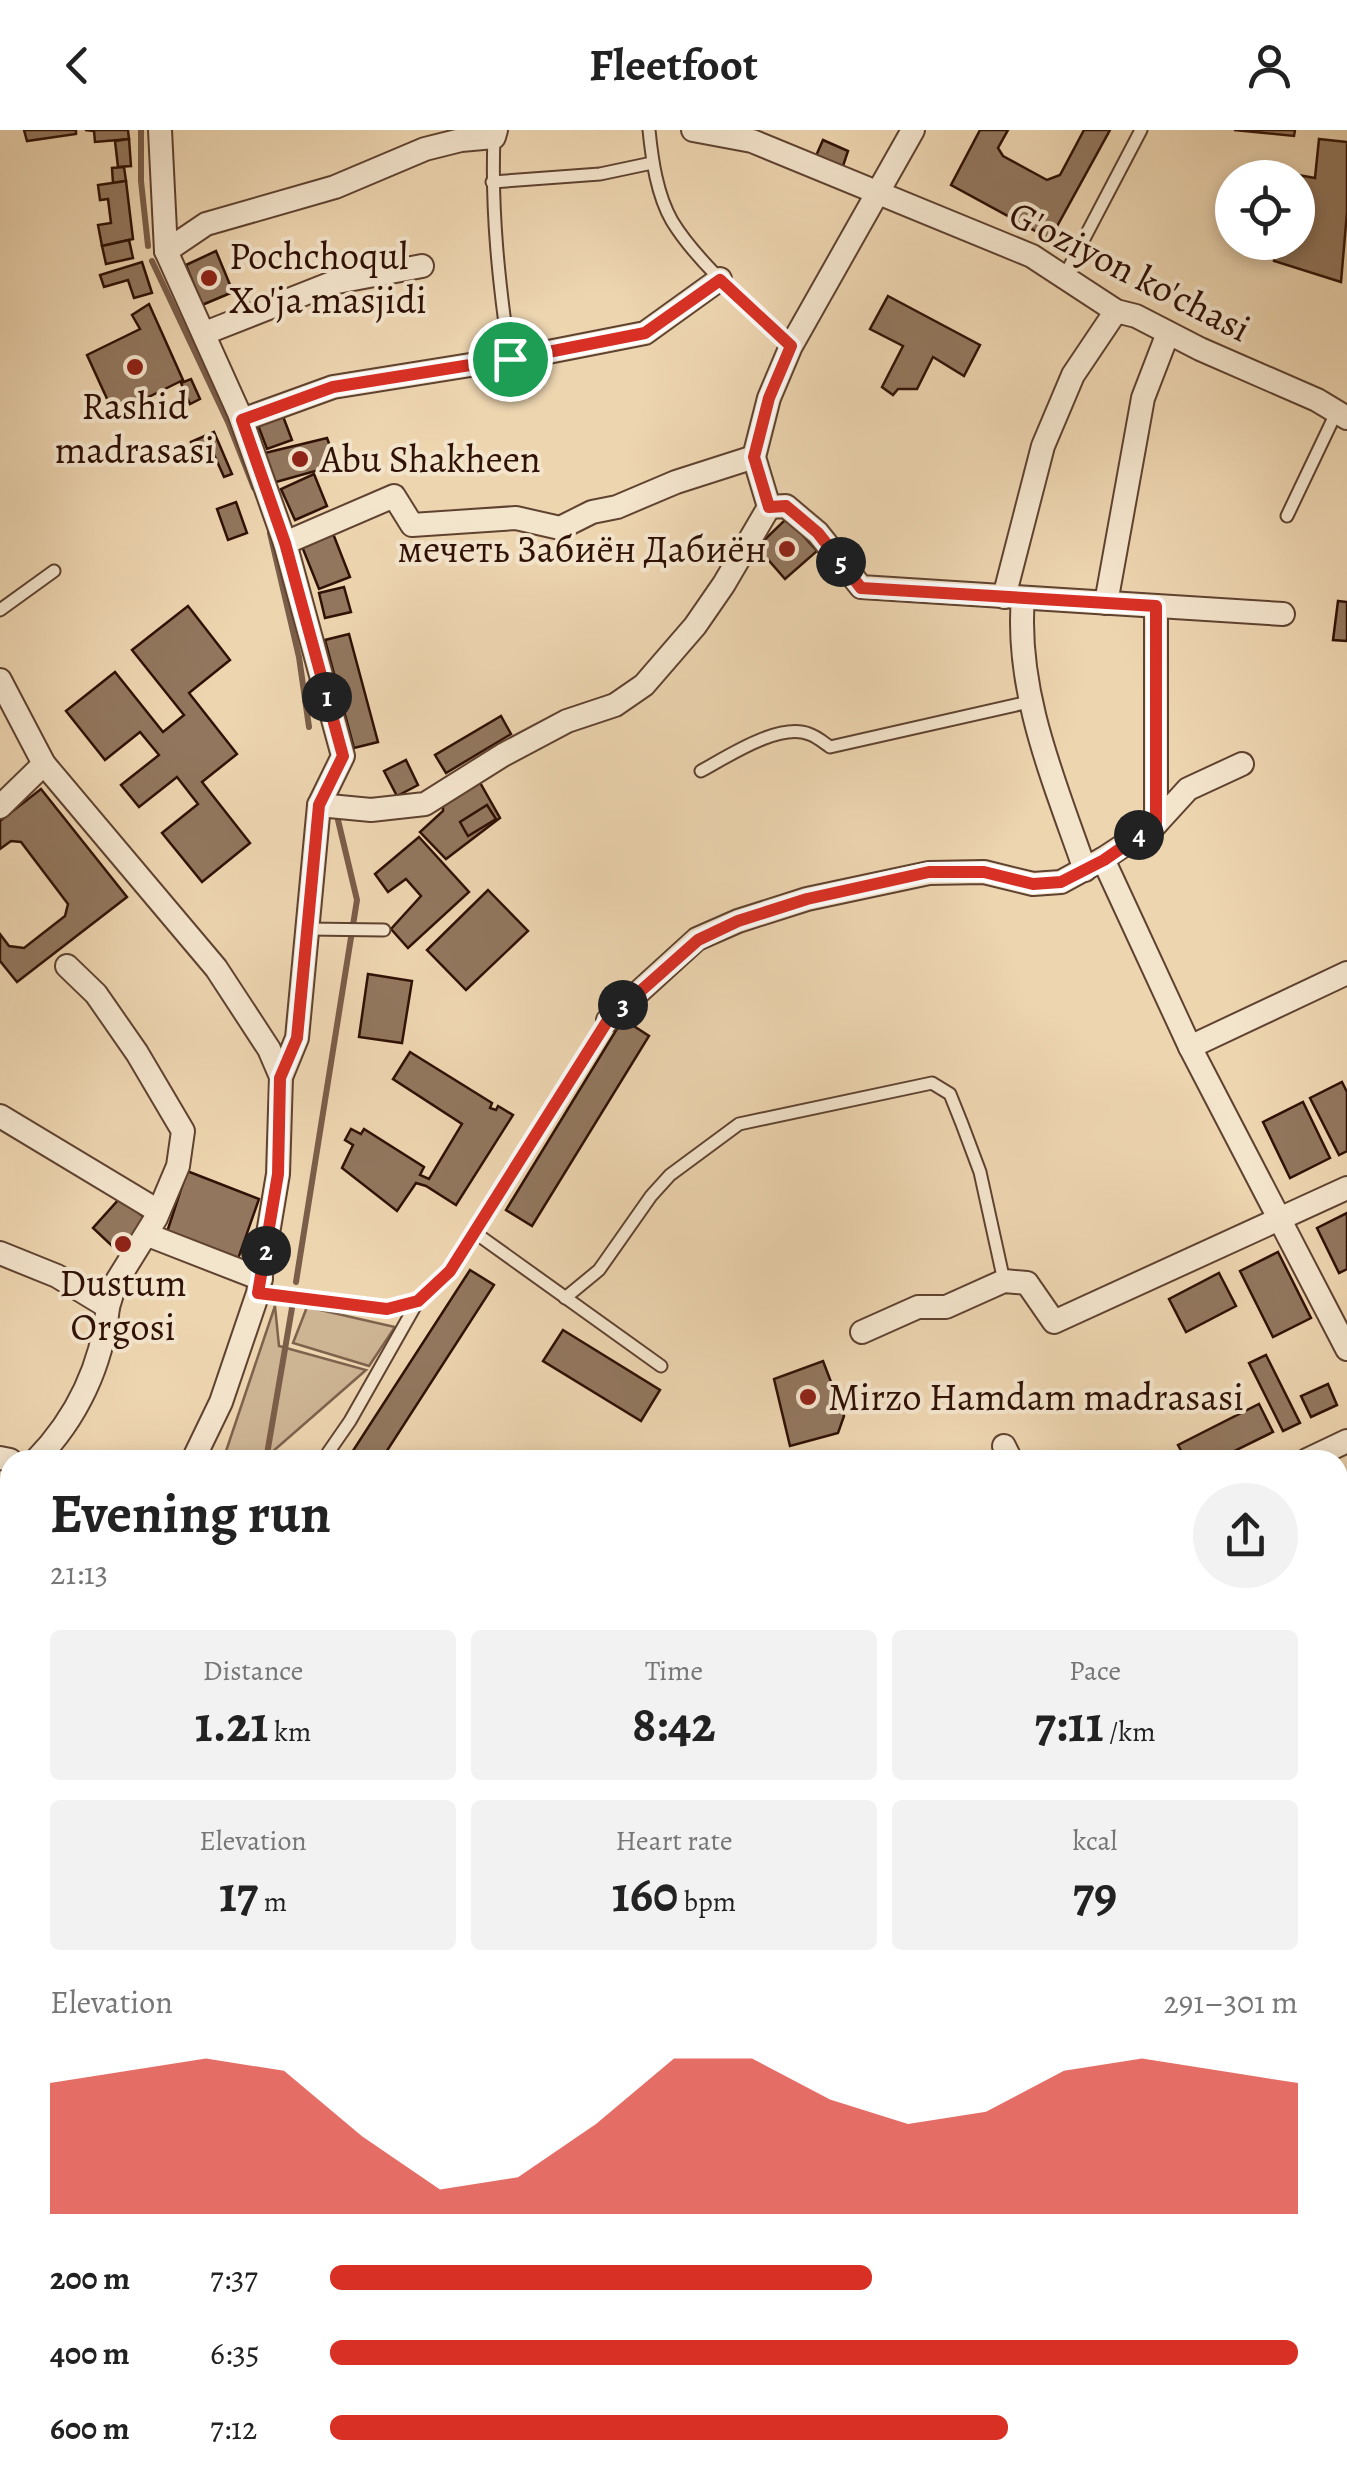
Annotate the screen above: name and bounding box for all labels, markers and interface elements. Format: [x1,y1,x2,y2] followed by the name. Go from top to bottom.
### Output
[589,34,758,96] text: Fleetfoot
[50,38,105,93] icon: back
[1242,38,1297,93] icon: person
[1215,160,1315,260] map controls
[1215,160,1315,260] button: locate
[1000,188,1260,354] street label: G'oziyon ko'chasi
[229,230,427,326] place label: Pochchoqul Xo'ja masjidi
[198,267,220,289] marker: Pochchoqul Xo'ja masjidi
[468,317,553,402] pin
[483,332,538,387] icon: arrive
[124,356,146,378] marker: Rashid madrasasi
[55,380,215,476] place label: Rashid madrasasi
[319,433,541,485] place label: Abu Shakheen
[289,448,311,470] marker: Abu Shakheen
[397,523,767,575] place label: мечеть Забиён Дабиён
[816,537,866,587] pin: 5
[776,538,798,560] marker: мечеть Забиён Дабиён
[835,543,847,581] text: 5
[302,672,352,722] pin: 1
[322,678,332,716] text: 1
[1114,810,1164,860] pin: 4
[1132,816,1146,854] text: 4
[598,980,648,1030] pin: 3
[617,986,629,1024] text: 3
[241,1226,291,1276] pin: 2
[259,1232,273,1270] text: 2
[112,1233,134,1255] marker: Dustum Orgosi
[59,1257,187,1353] place label: Dustum Orgosi
[828,1371,1244,1423] place label: Mirzo Hamdam madrasasi
[797,1386,819,1408] marker: Mirzo Hamdam madrasasi
[50,1476,331,1551] text: Evening run
[1193,1483,1298,1588] button: share
[50,1551,108,1595] text: 21:13
[203,1652,303,1690] text: Distance
[645,1652,703,1690] text: Time
[1069,1652,1121,1690] text: Pace
[195,1690,268,1758] text: 1.21
[632,1690,716,1758] text: 8:42
[1034,1690,1104,1758] text: 7:11
[268,1713,311,1751] text: km
[1104,1713,1156,1751] text: /km
[199,1822,307,1860] text: Elevation
[616,1822,732,1860] text: Heart rate
[1073,1822,1117,1860] text: kcal
[219,1860,258,1928] text: 17
[612,1860,678,1928] text: 160
[1073,1860,1117,1928] text: 79
[258,1883,287,1921] text: m
[678,1883,736,1921] text: bpm
[50,1980,173,2024] text: Elevation
[1164,1980,1298,2024] text: 291–301 m
[50,2256,130,2300] text: 200 m
[210,2256,258,2300] text: 7:37
[50,2331,130,2375] text: 400 m
[210,2331,259,2375] text: 6:35
[50,2406,130,2450] text: 600 m
[210,2406,257,2450] text: 7:12

